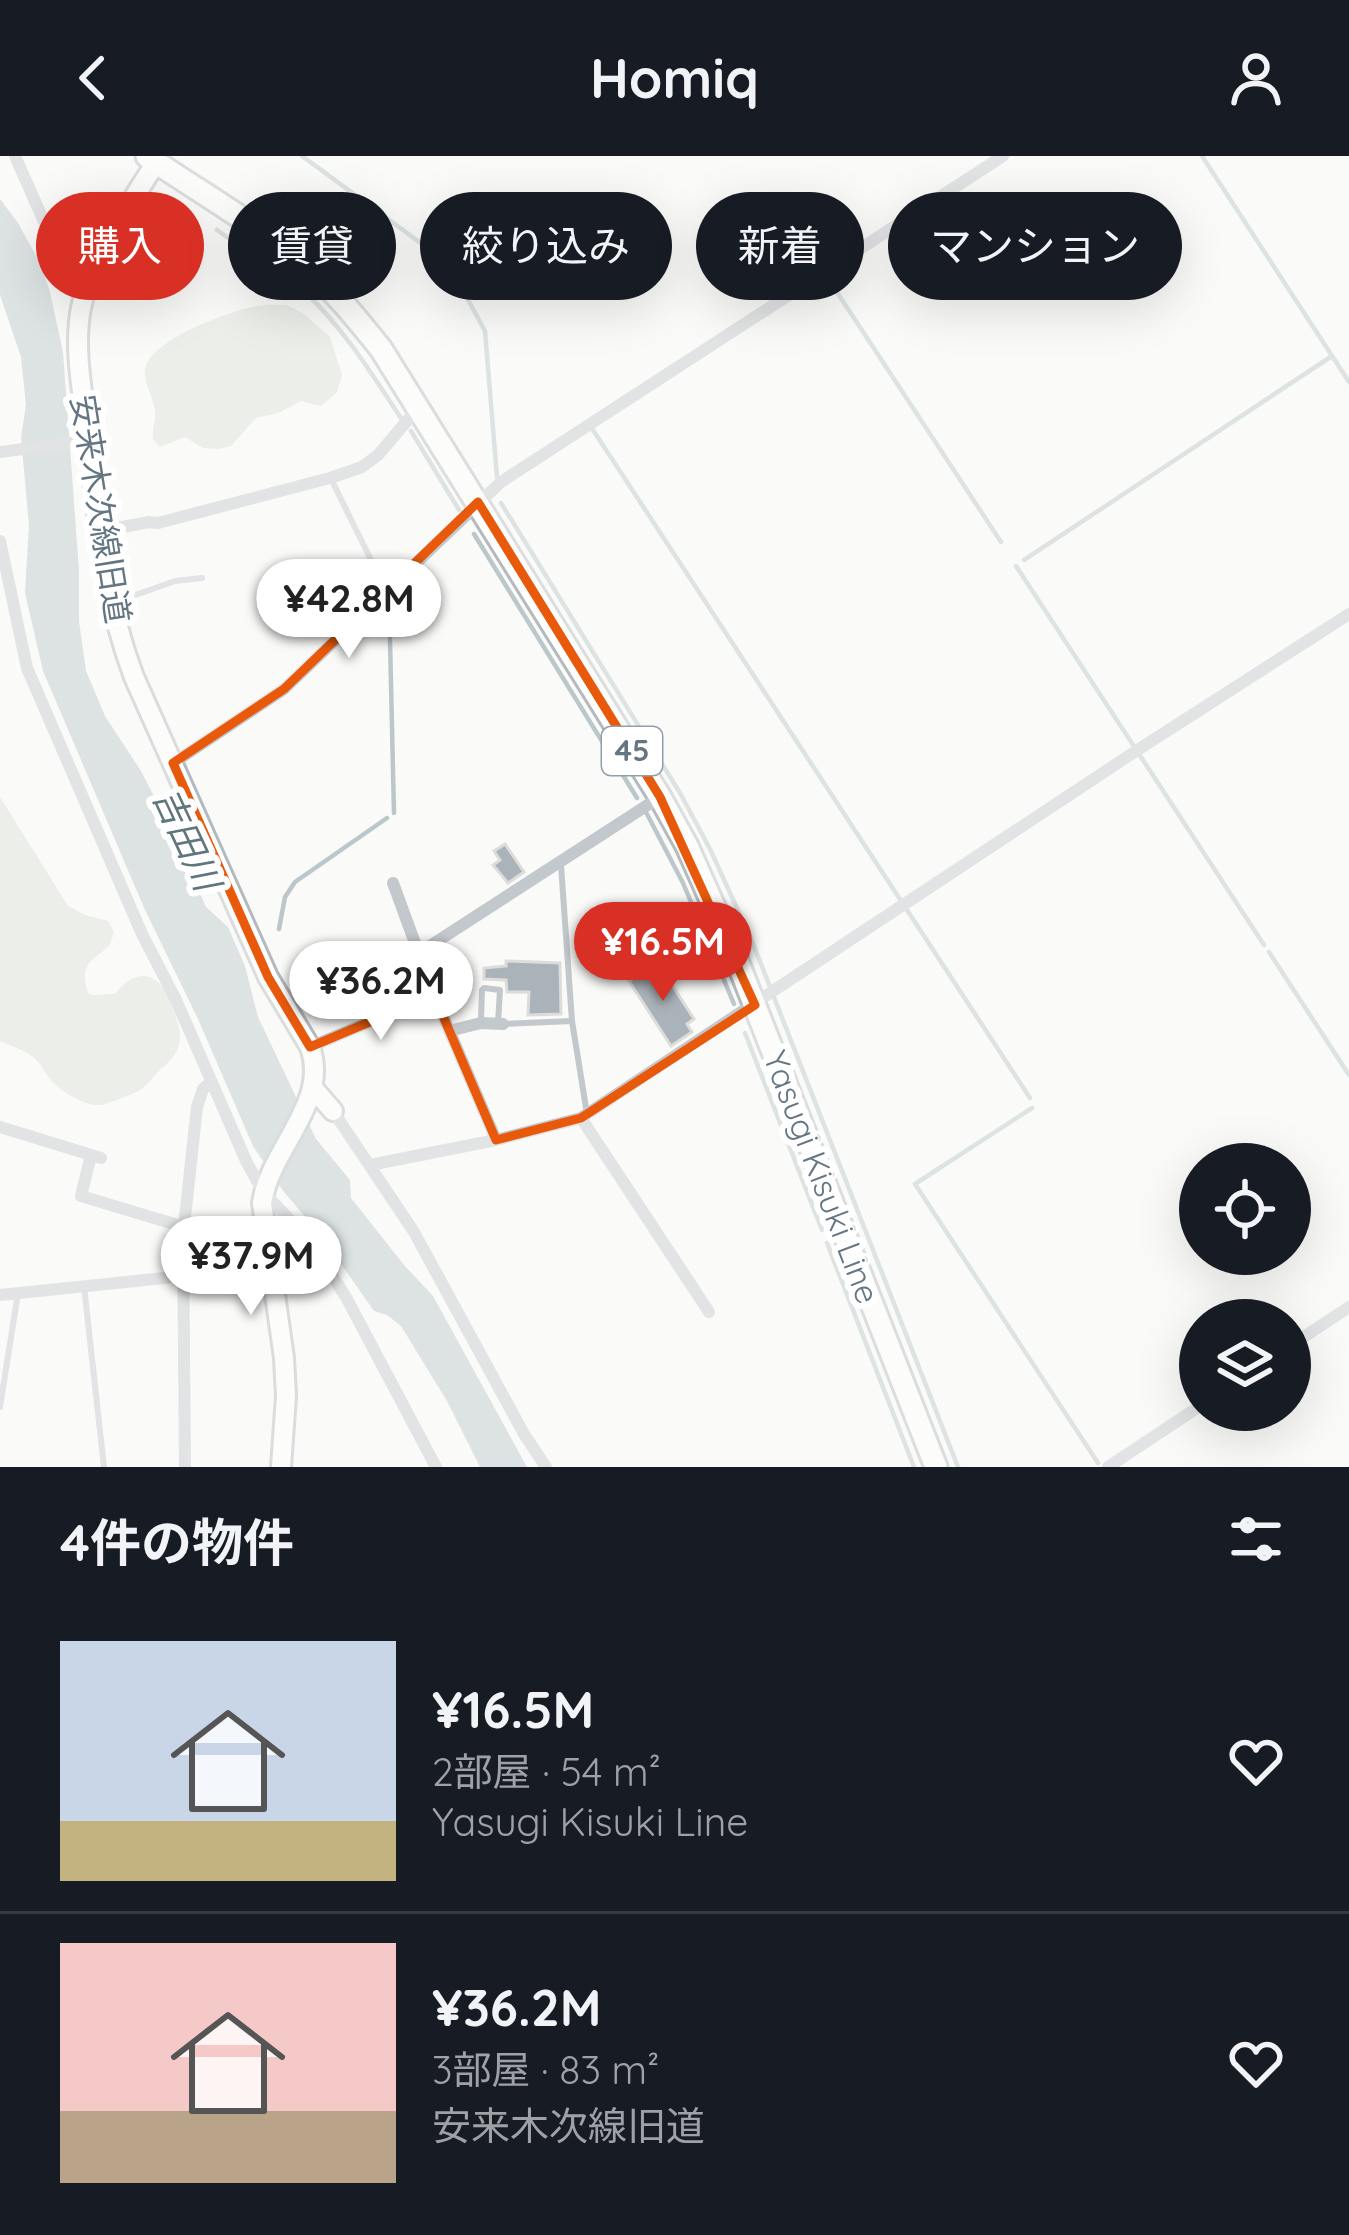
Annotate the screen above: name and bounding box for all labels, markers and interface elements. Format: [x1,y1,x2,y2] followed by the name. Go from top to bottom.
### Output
[590,44,759,112] text: Homiq
[60,45,126,111] icon: back
[1223,45,1289,111] icon: person
[36,192,204,300] chip: 購入
[228,192,396,300] chip: 賃貸
[420,192,672,300] chip: 絞り込み
[696,192,864,300] chip: 新着
[888,192,1182,300] chip: マンション
[63,392,140,626] street label: 安来木次線旧道
[251,559,447,661] pin: ¥42.8M
[283,573,415,622] text: ¥42.8M
[602,727,662,775] road number: 45
[144,780,232,901] water label: 吉田川
[565,902,761,1004] pin: ¥16.5M
[601,916,725,965] text: ¥16.5M
[283,941,479,1043] pin: ¥36.2M
[316,955,446,1004] text: ¥36.2M
[755,1045,890,1309] street label: Yasugi Kisuki Line
[1179,1143,1311,1431] map controls
[1179,1143,1311,1275] button: locate
[153,1216,349,1318] pin: ¥37.9M
[188,1230,314,1279] text: ¥37.9M
[1179,1299,1311,1431] button: layers
[1223,1506,1289,1572] icon: filters
[60,1510,294,1574] text: 4件の物件
[432,1677,594,1741] text: ¥16.5M
[156,1689,300,1833] icon: home
[1223,1728,1289,1794] icon: heart
[432,1747,661,1796] text: 2部屋 · 54 m²
[432,1797,748,1846] text: Yasugi Kisuki Line
[432,1975,601,2039] text: ¥36.2M
[156,1991,300,2135] icon: home
[1223,2030,1289,2096] icon: heart
[432,2045,659,2094] text: 3部屋 · 83 m²
[432,2101,705,2150] text: 安来木次線旧道

